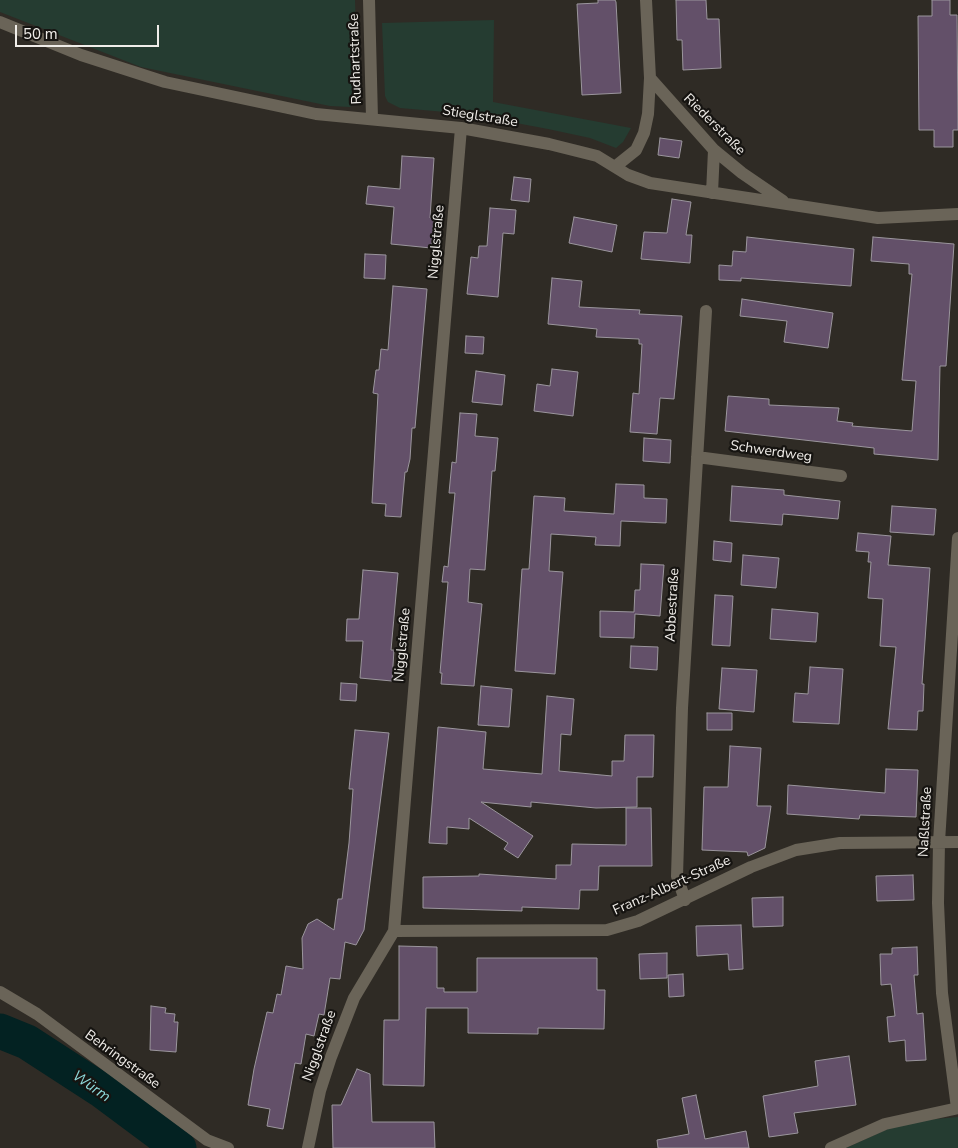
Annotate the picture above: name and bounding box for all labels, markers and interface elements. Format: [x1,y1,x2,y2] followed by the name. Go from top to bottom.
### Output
[346,13,366,105] street label: Rudhartstraße
[18,15,161,47] scale bar
[23,24,58,44] text: 50 m
[680,91,748,159] street label: Riederstraße
[441,103,519,131] street label: Stieglstraße
[425,204,449,280] street label: Nigglstraße
[729,438,813,466] street label: Schwerdweg
[663,568,683,642] street label: Abbestraße
[391,607,415,683] street label: Nigglstraße
[916,786,936,858] street label: Naßlstraße
[611,852,733,920] street label: Franz-Albert-Straße
[299,1008,341,1084] street label: Nigglstraße
[81,1027,163,1093] street label: Behringstraße
[68,1067,114,1107] water label: Würm

